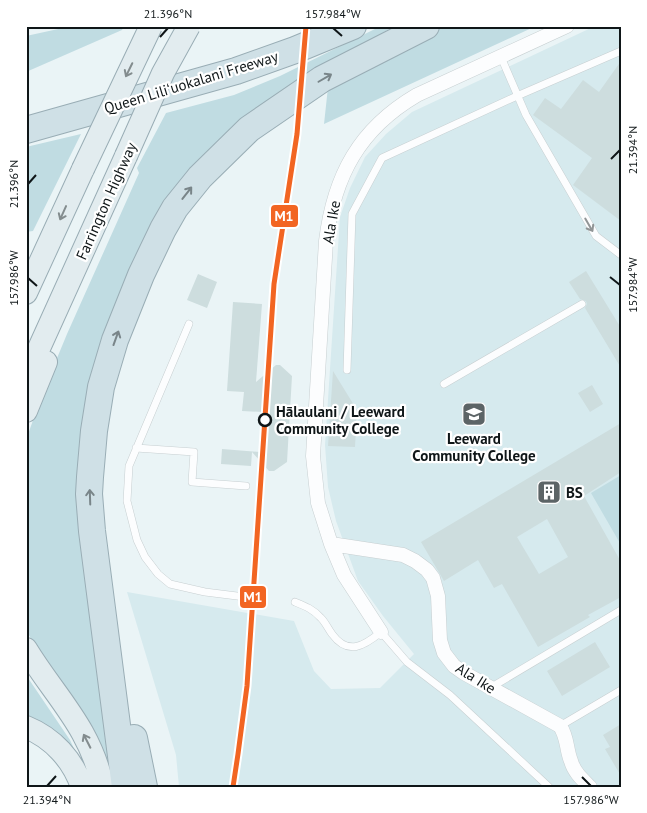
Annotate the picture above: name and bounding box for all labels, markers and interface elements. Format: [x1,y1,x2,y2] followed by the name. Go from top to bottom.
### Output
[144,6,192,21] text: 21.396°N
[305,6,361,21] text: 157.984°W
[102,46,280,118] street label: Queen Liliʻuokalani Freeway
[124,62,133,77] one-way arrow
[317,73,332,83] one-way arrow
[625,126,640,174] text: 21.394°N
[72,139,140,263] street label: Farrington Highway
[6,160,21,208] text: 21.396°N
[182,186,193,199] one-way arrow
[318,199,344,245] street label: Ala Ike
[270,204,299,228] line badge: M1
[57,205,67,220] one-way arrow
[274,207,294,225] text: M1
[584,217,594,232] one-way arrow
[6,250,21,306] text: 157.986°W
[625,257,640,313] text: 157.984°W
[112,331,121,346] one-way arrow
[461,401,487,427] school or university icon: Leeward Community College
[276,402,405,438] place label: Hālaulani / Leeward Community College
[258,413,272,427] marker: Hālaulani / Leeward Community College
[412,429,536,465] place label: Leeward Community College
[536,479,562,505] building icon: BS
[566,483,583,502] place label: BS
[85,489,94,505] one-way arrow
[239,585,267,609] line badge: M1
[243,588,263,606] text: M1
[452,658,500,698] street label: Ala Ike
[82,734,91,749] one-way arrow
[23,792,71,807] text: 21.394°N
[563,792,619,807] text: 157.986°W

